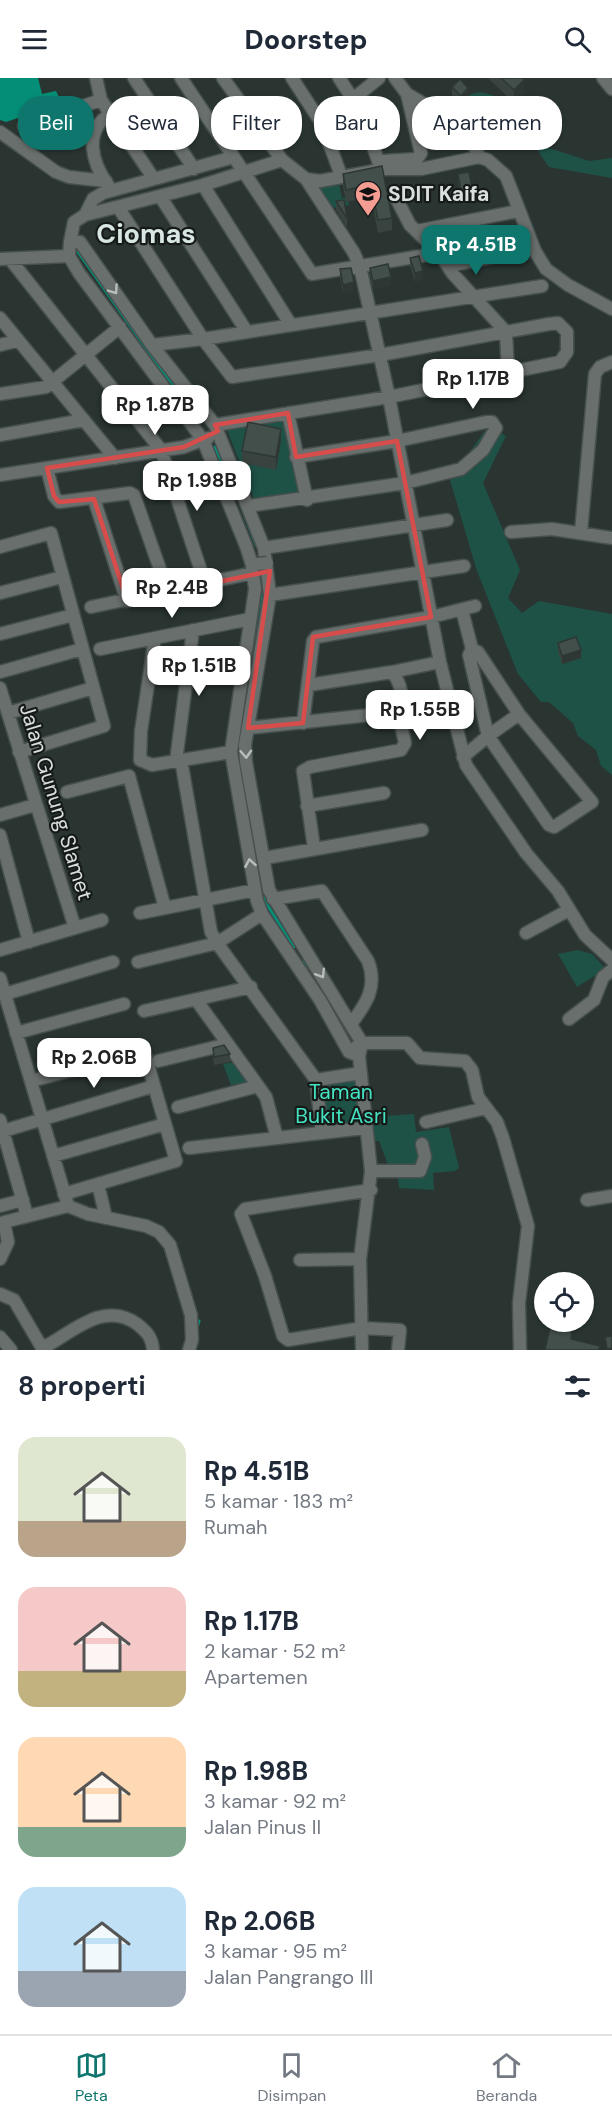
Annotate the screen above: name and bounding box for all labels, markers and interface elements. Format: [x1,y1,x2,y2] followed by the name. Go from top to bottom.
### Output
[245,22,367,57] text: Doorstep
[18,23,51,56] icon: menu
[561,23,594,56] icon: search
[18,96,94,150] chip: Beli
[106,96,199,150] chip: Sewa
[211,96,302,150] chip: Filter
[314,96,400,150] chip: Baru
[412,96,562,150] chip: Apartemen
[353,179,383,217] school or university icon: SDIT Kaifa
[388,180,489,208] place label: SDIT Kaifa
[96,216,196,251] district label: Ciomas
[414,225,538,276] pin: Rp 4.51B
[436,231,516,257] text: Rp 4.51B
[107,283,118,294] one-way arrow
[411,359,535,410] pin: Rp 1.17B
[437,365,509,391] text: Rp 1.17B
[93,385,217,436] pin: Rp 1.87B
[116,391,194,417] text: Rp 1.87B
[135,461,259,512] pin: Rp 1.98B
[157,467,237,493] text: Rp 1.98B
[117,568,227,619] pin: Rp 2.4B
[136,574,208,600] text: Rp 2.4B
[137,646,261,697] pin: Rp 1.51B
[161,652,237,678] text: Rp 1.51B
[358,690,482,741] pin: Rp 1.55B
[380,696,460,722] text: Rp 1.55B
[13,700,99,904] street label: Jalan Gunung Slamet
[239,749,252,758] one-way arrow
[245,858,257,868] one-way arrow
[313,968,325,978] one-way arrow
[32,1038,156,1089] pin: Rp 2.06B
[51,1044,137,1070] text: Rp 2.06B
[295,1078,387,1130] park label: Taman Bukit Asri
[534,1272,594,1332] map controls
[534,1272,594,1332] button: locate
[18,1369,146,1403] text: 8 properti
[561,1370,594,1403] icon: filters
[204,1454,309,1488] text: Rp 4.51B
[66,1461,138,1533] icon: home
[204,1488,353,1514] text: 5 kamar · 183 m²
[204,1514,268,1540] text: Rumah
[204,1604,299,1638] text: Rp 1.17B
[66,1611,138,1683] icon: home
[204,1638,346,1664] text: 2 kamar · 52 m²
[204,1664,308,1690] text: Apartemen
[204,1754,308,1788] text: Rp 1.98B
[66,1761,138,1833] icon: home
[204,1788,346,1814] text: 3 kamar · 92 m²
[204,1814,321,1840] text: Jalan Pinus II
[204,1904,315,1938] text: Rp 2.06B
[66,1911,138,1983] icon: home
[204,1938,347,1964] text: 3 kamar · 95 m²
[204,1964,373,1990] text: Jalan Pangrango III
[75,2049,108,2106] tab: Peta
[257,2049,326,2106] tab: Disimpan
[476,2049,537,2106] tab: Beranda

